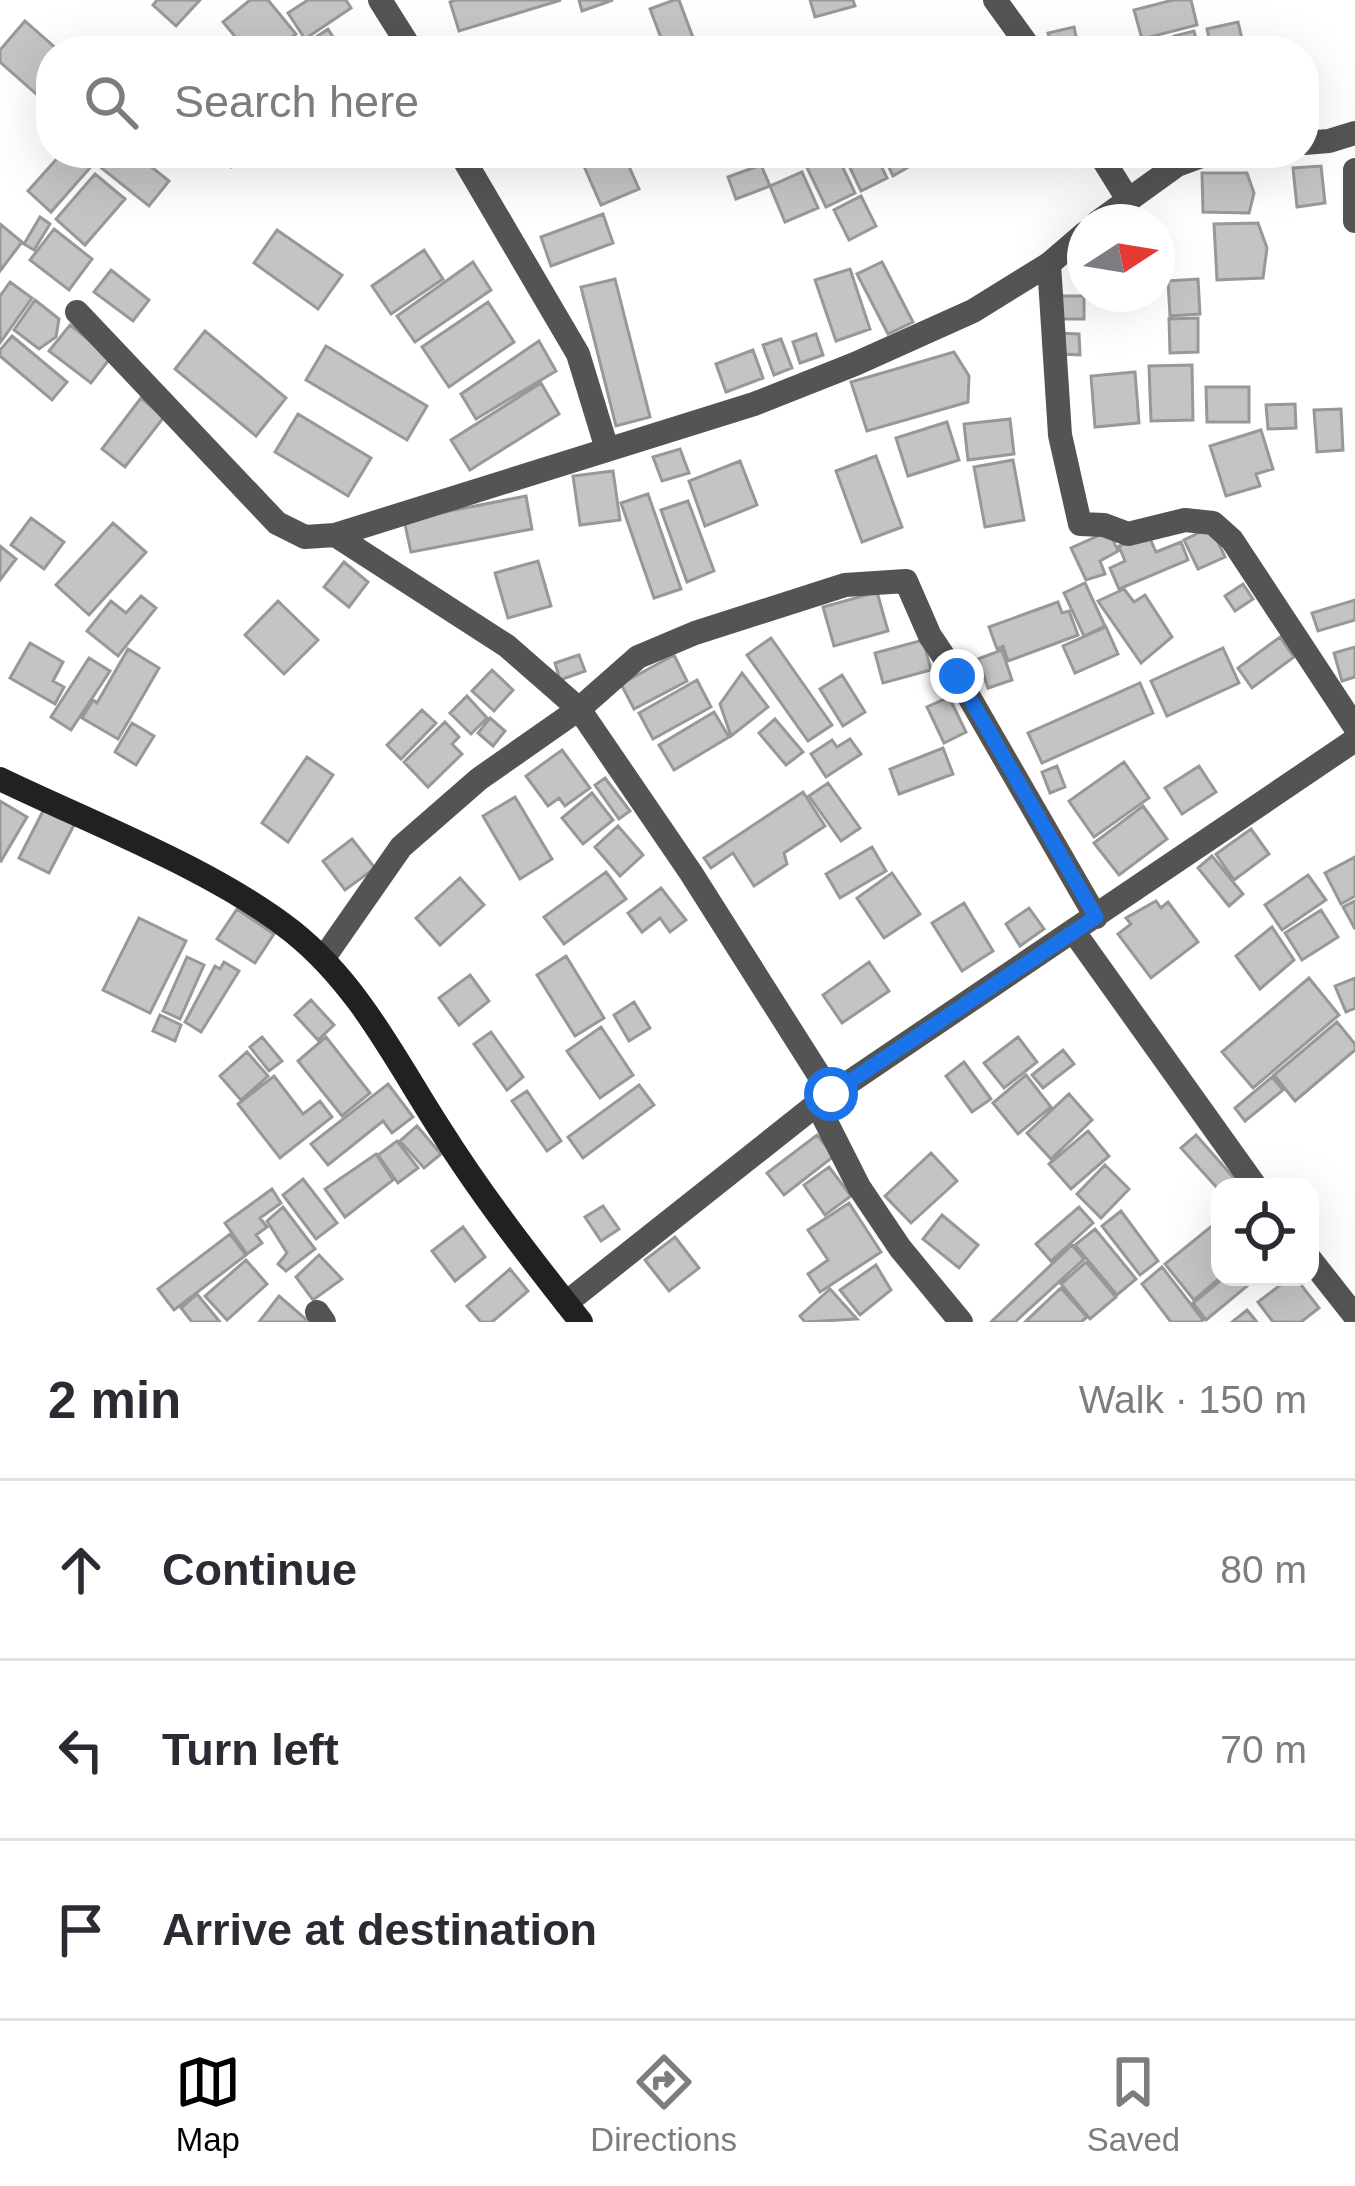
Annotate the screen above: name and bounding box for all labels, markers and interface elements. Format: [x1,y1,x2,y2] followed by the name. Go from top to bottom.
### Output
[36,36,1319,168] search box
[78,69,144,135] icon: search
[174,76,419,127] text: Search here
[1067,204,1175,312] north arrow
[930,649,984,703] route end
[804,1067,858,1121] route start
[1211,1178,1319,1286] map controls
[1211,1178,1319,1286] button: locate
[48,1372,181,1429] text: 2 min
[1079,1378,1307,1421] text: Walk · 150 m
[48,1537,114,1603] icon: ahead
[162,1544,357,1595] text: Continue
[1220,1548,1307,1591] text: 80 m
[48,1717,114,1783] icon: left
[162,1724,339,1775] text: Turn left
[1220,1728,1307,1771] text: 70 m
[48,1897,114,1963] icon: arrive
[162,1904,597,1955] text: Arrive at destination
[175,2049,241,2159] tab: Map
[590,2049,737,2159] tab: Directions
[1087,2049,1180,2159] tab: Saved

